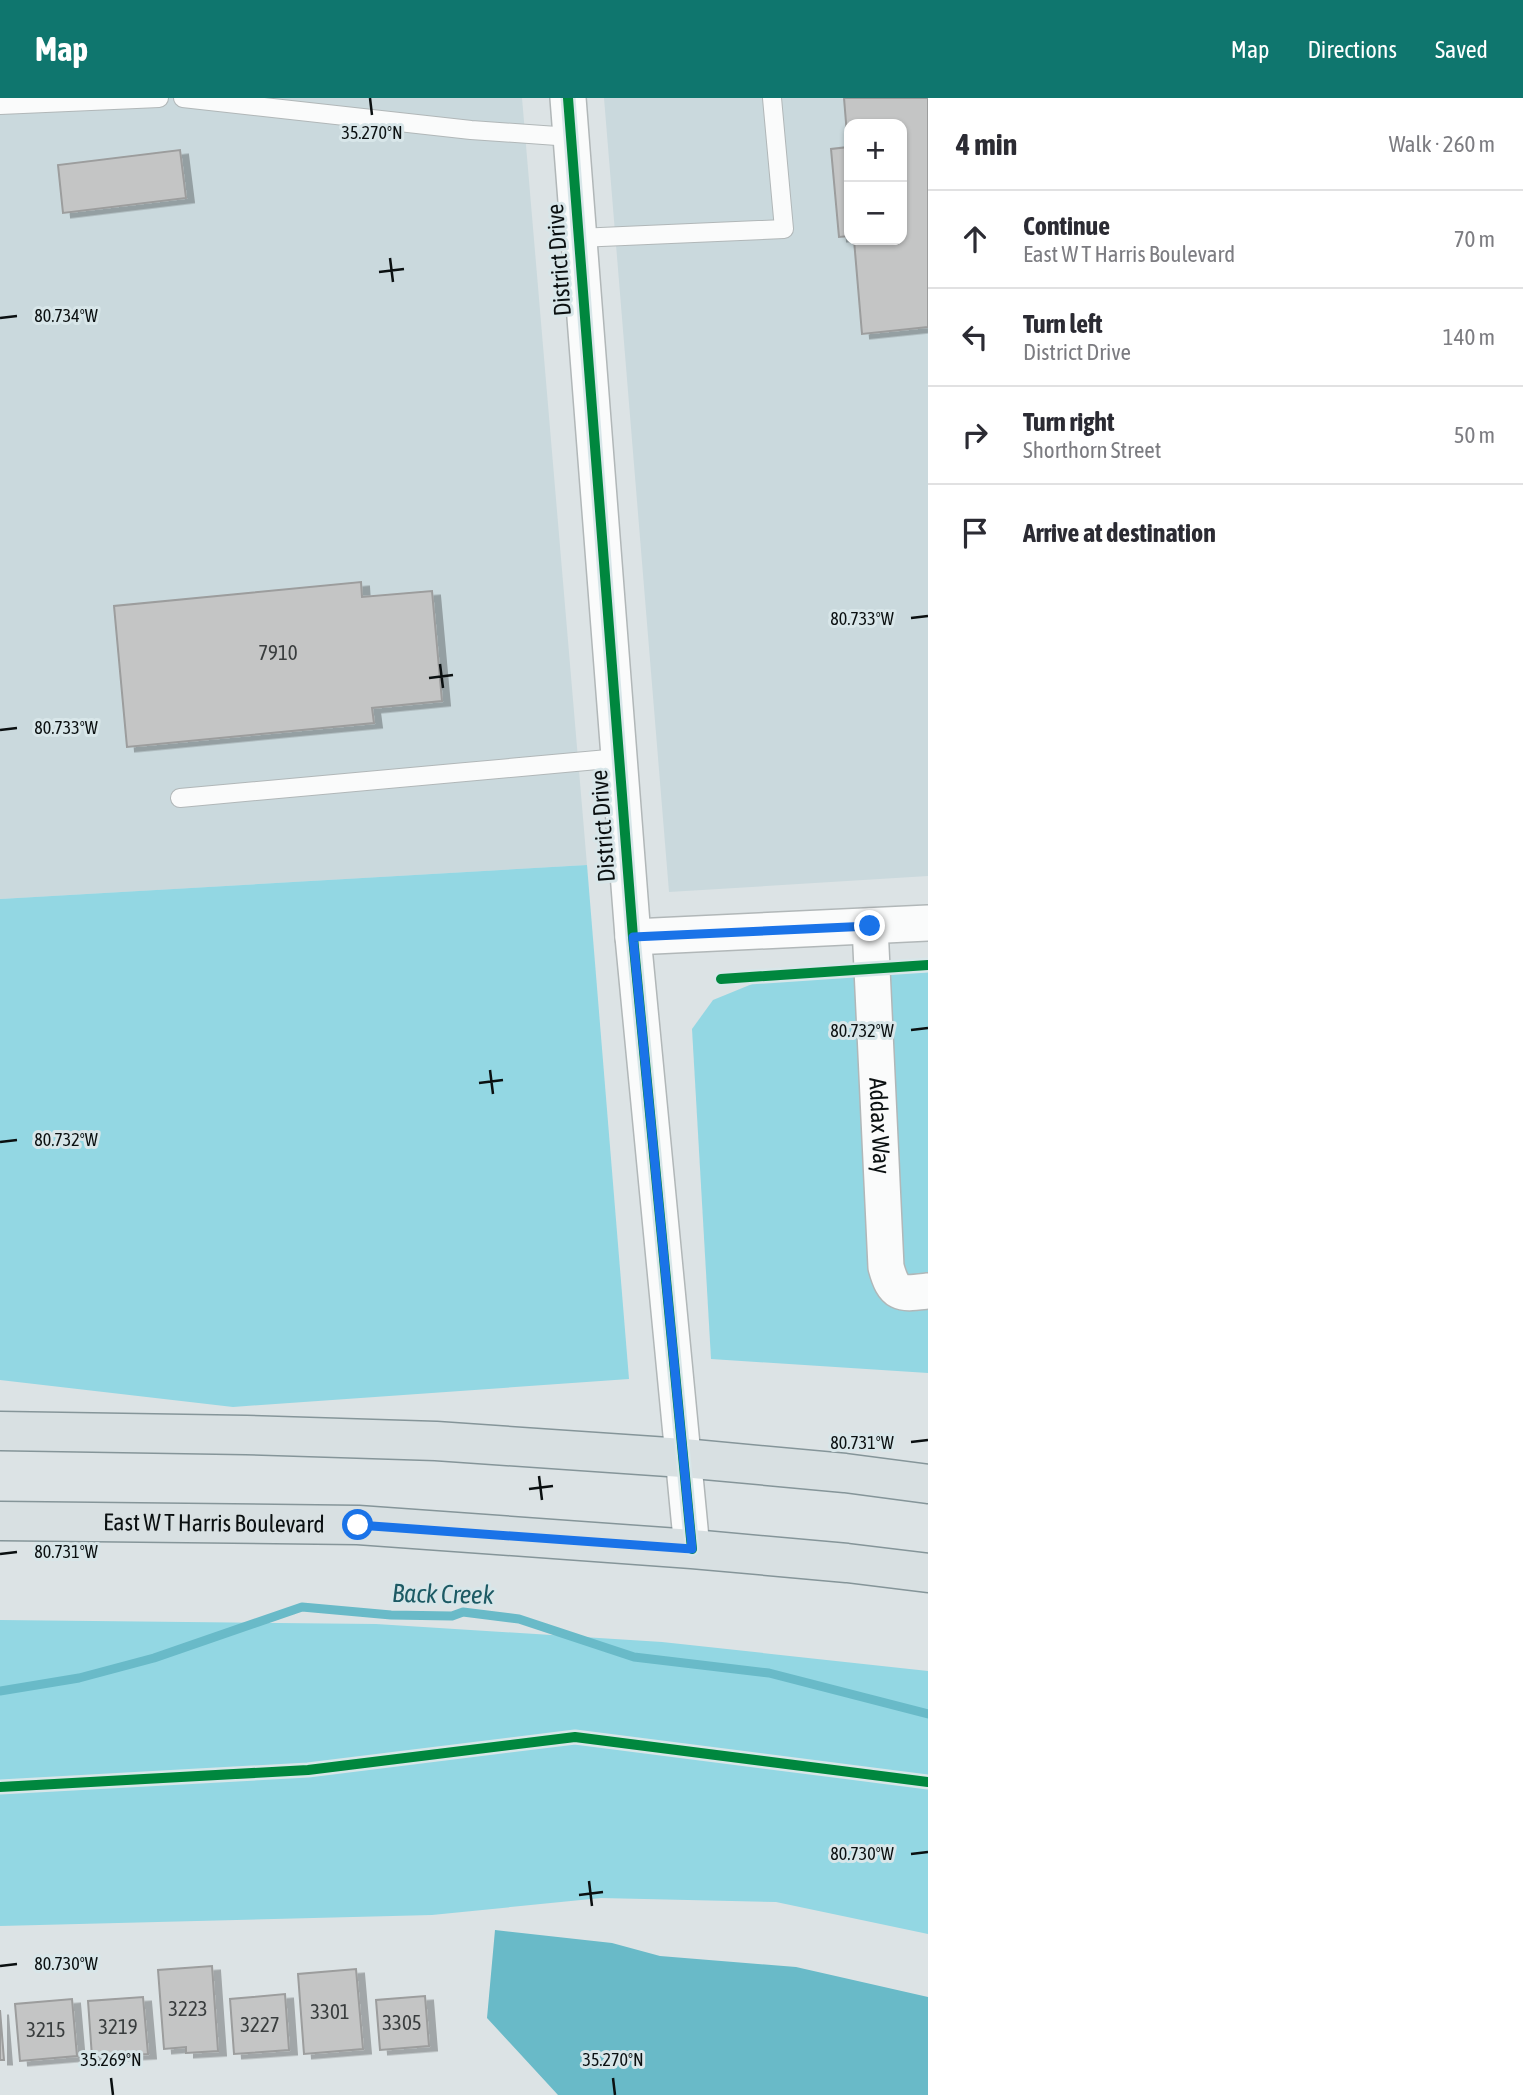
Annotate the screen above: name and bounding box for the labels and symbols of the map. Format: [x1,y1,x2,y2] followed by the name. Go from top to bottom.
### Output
[341,122,403,143] text: 35.270°N
[541,203,576,317] street label: District Drive
[34,305,98,326] text: 80.734°W
[830,608,894,629] text: 80.733°W
[258,640,298,664] house number: 7910
[34,717,98,738] text: 80.733°W
[585,769,620,883] street label: District Drive
[854,910,885,941] route end
[830,1020,894,1041] text: 80.732°W
[864,1077,896,1175] street label: Addax Way
[34,1129,98,1150] text: 80.732°W
[830,1432,894,1453] text: 80.731°W
[103,1508,325,1538] street label: East W T Harris Boulevard
[342,1509,373,1540] route start
[34,1541,98,1562] text: 80.731°W
[392,1578,495,1610] water label: Back Creek
[830,1843,894,1864] text: 80.730°W
[34,1953,98,1974] text: 80.730°W
[168,1996,208,2020] house number: 3223
[310,1999,350,2023] house number: 3301
[382,2010,422,2034] house number: 3305
[240,2012,280,2036] house number: 3227
[98,2014,138,2038] house number: 3219
[26,2017,66,2041] house number: 3215
[80,2049,142,2070] text: 35.269°N
[582,2049,644,2070] text: 35.270°N

